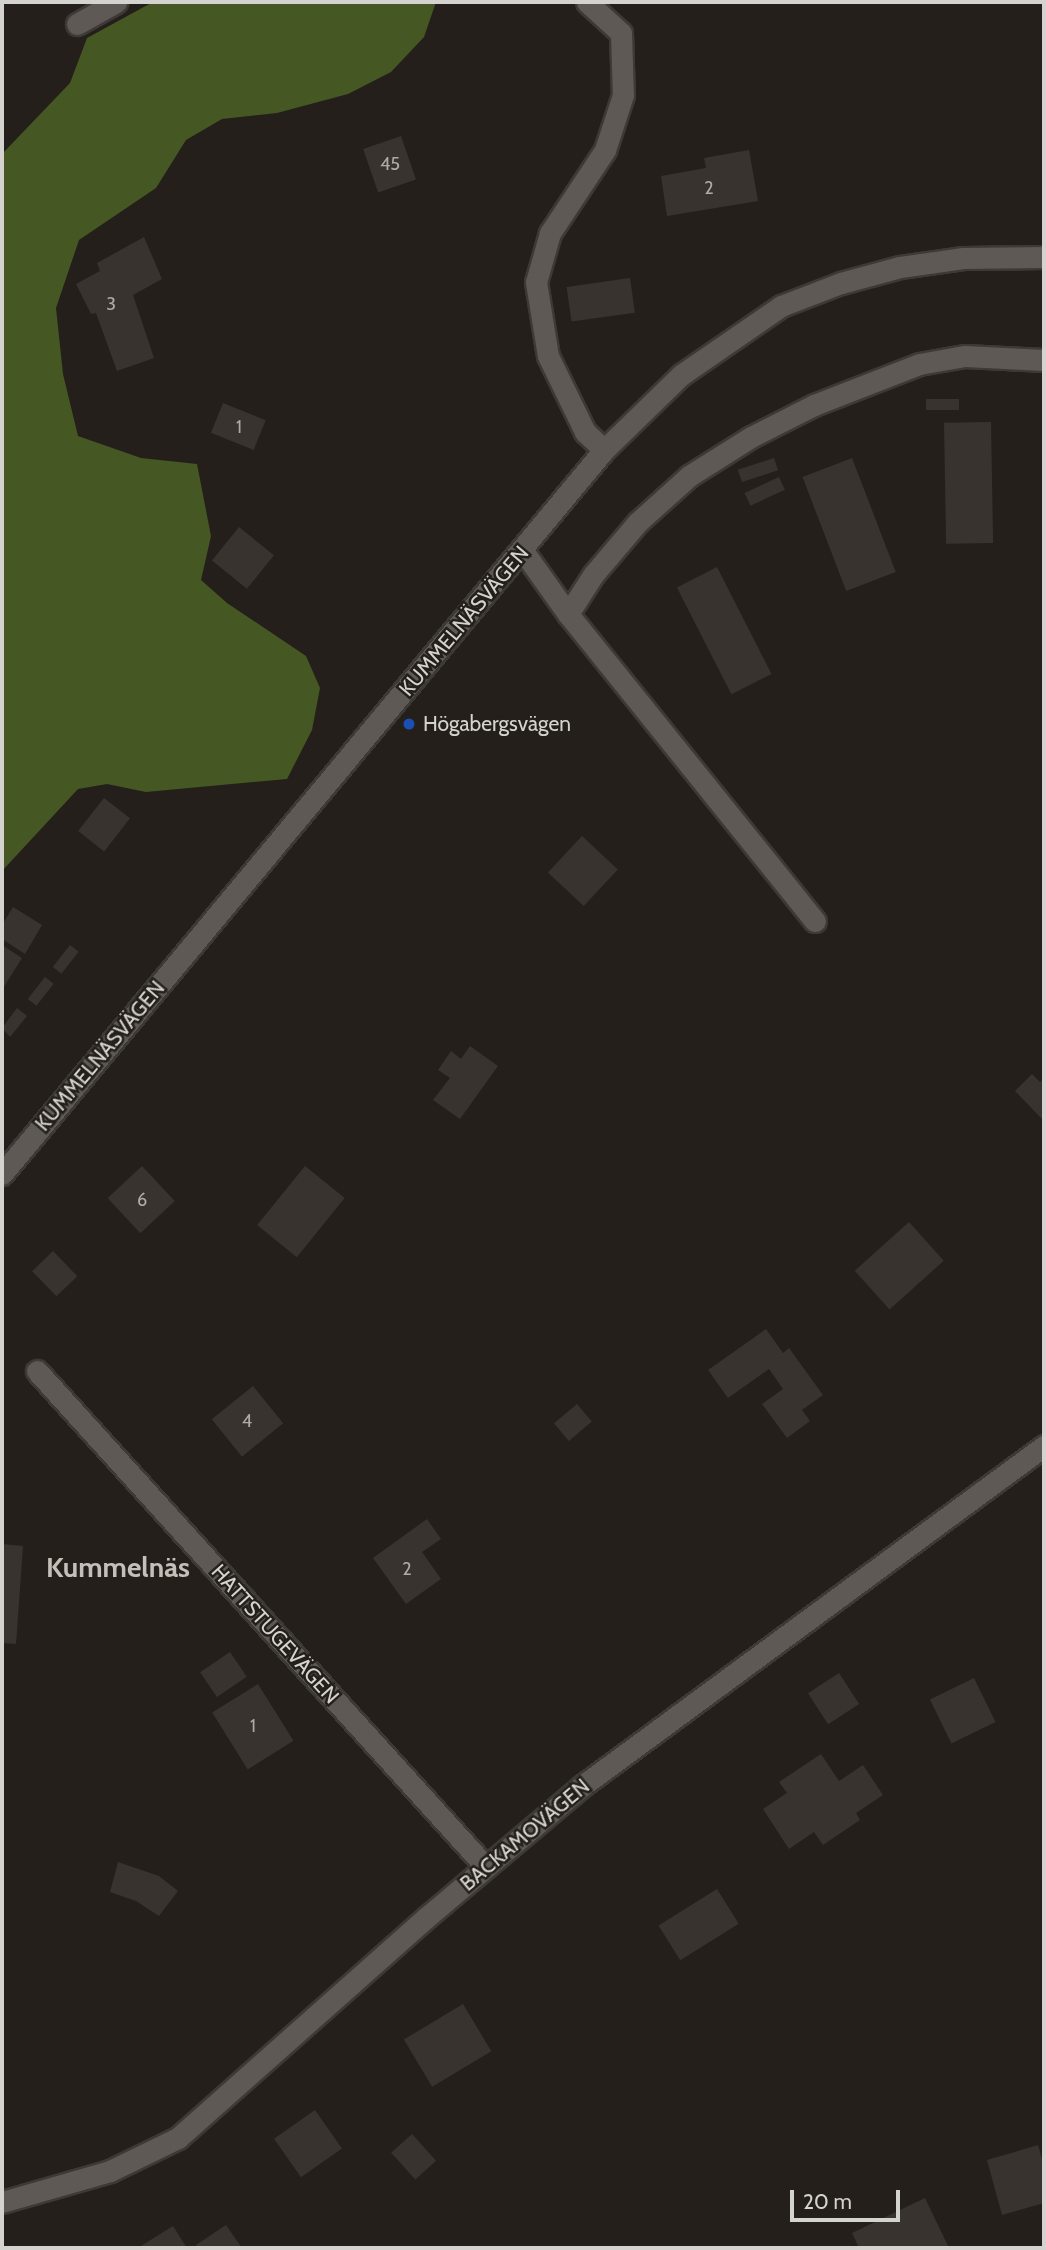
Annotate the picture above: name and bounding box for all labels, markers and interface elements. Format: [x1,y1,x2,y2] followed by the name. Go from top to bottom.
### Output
[380,153,400,175] house number: 45
[704,177,714,199] house number: 2
[106,293,116,315] house number: 3
[236,416,242,438] house number: 1
[394,541,534,701] street label: KUMMELNÄSVÄGEN
[423,711,571,737] place label: Högabergsvägen
[401,716,417,732] marker: Högabergsvägen
[30,976,170,1136] street label: KUMMELNÄSVÄGEN
[137,1189,147,1211] house number: 6
[242,1410,252,1432] house number: 4
[46,1550,190,1584] district label: Kummelnäs
[402,1558,412,1580] house number: 2
[206,1559,344,1709] street label: HATTSTUGEVÄGEN
[250,1715,256,1737] house number: 1
[455,1774,595,1896] street label: BACKAMOVÄGEN
[794,2176,904,2220] scale bar
[803,2189,852,2214] text: 20 m

